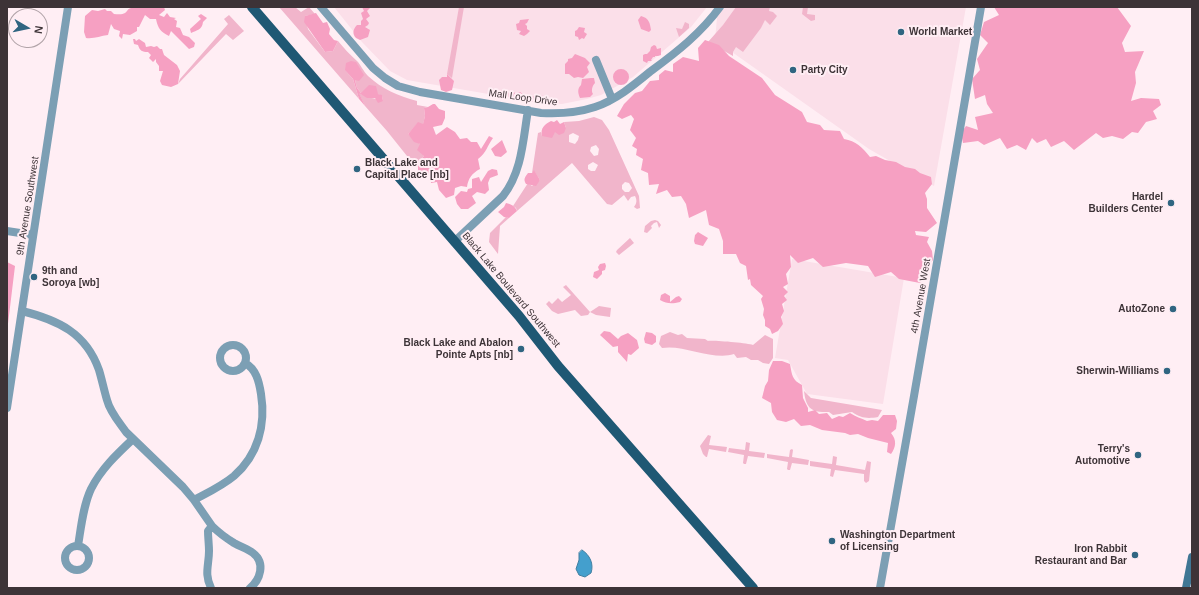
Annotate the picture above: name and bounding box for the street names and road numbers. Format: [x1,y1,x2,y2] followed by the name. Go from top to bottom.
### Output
[488,87,558,109] street label: Mall Loop Drive
[14,156,42,256] street label: 9th Avenue Southwest
[459,230,563,350] street label: Black Lake Boulevard Southwest
[909,258,933,334] street label: 4th Avenue West

